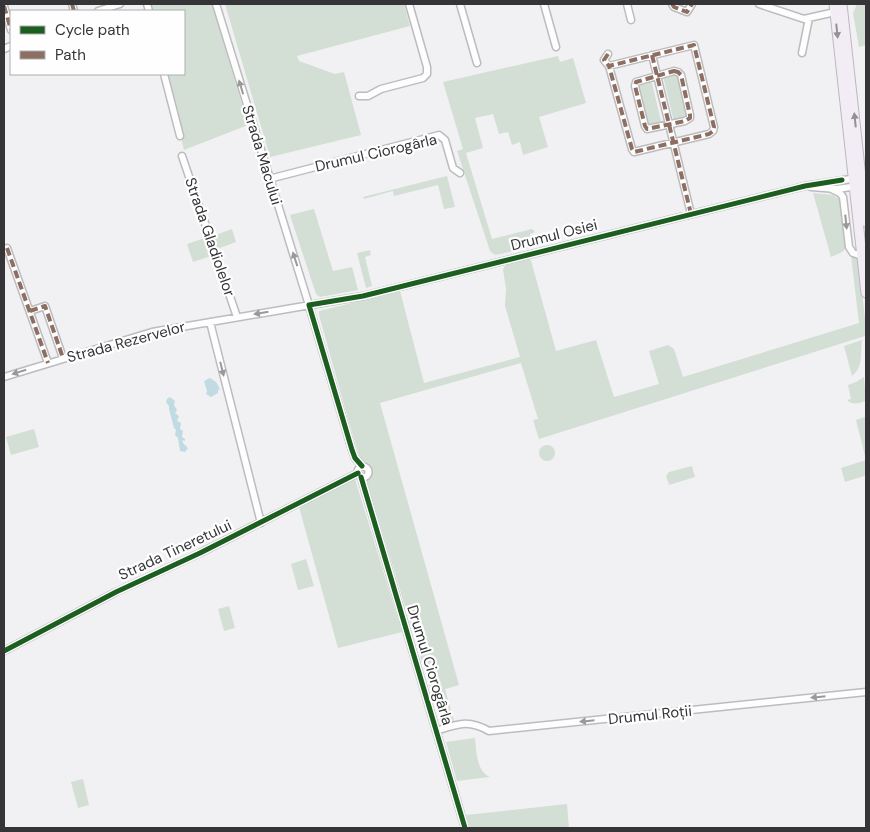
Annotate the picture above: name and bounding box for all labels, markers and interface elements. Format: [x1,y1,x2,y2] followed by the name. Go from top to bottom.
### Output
[10,10,185,75] legend
[55,20,130,40] text: Cycle path
[833,23,841,39] one-way arrow
[55,45,86,65] text: Path
[237,79,245,94] one-way arrow
[237,103,287,207] street label: Strada Macului
[851,111,859,127] one-way arrow
[313,129,439,177] street label: Drumul Ciorogârla
[180,175,240,299] street label: Strada Gladiolelor
[842,214,850,230] one-way arrow
[509,215,599,255] street label: Drumul Osiei
[290,251,298,266] one-way arrow
[253,310,269,318] one-way arrow
[65,316,188,367] street label: Strada Rezervelor
[218,361,226,376] one-way arrow
[11,368,26,376] one-way arrow
[115,515,235,585] street label: Strada Tineretului
[402,603,458,727] street label: Drumul Ciorogârla
[809,693,825,701] one-way arrow
[607,701,693,729] street label: Drumul Roții
[578,717,594,725] one-way arrow

